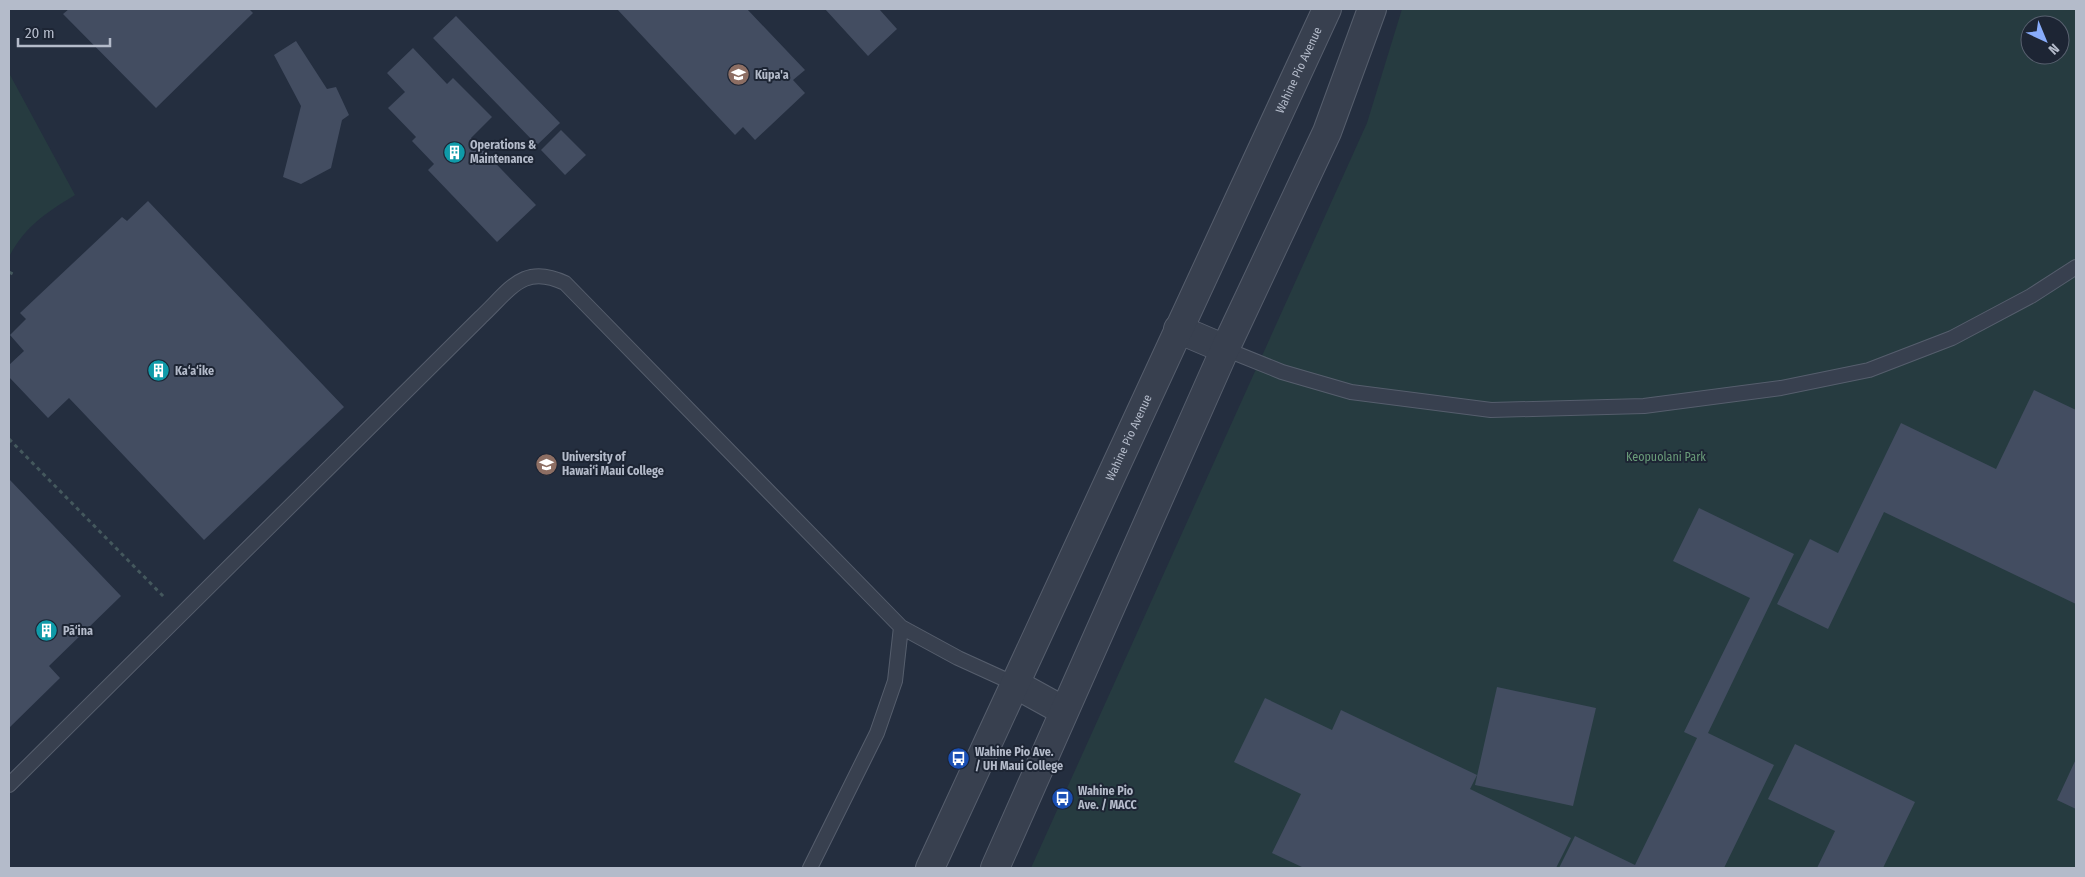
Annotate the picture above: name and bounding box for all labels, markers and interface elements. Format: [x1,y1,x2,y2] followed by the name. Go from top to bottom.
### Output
[18,15,110,47] scale bar
[2020,15,2070,65] north arrow
[25,24,55,42] text: 20 m
[1273,25,1325,115] street label: Wahine Pio Avenue
[2045,40,2063,58] text: N
[727,63,751,87] school or university icon: Kūpa'a
[755,68,789,82] place label: Kūpa'a
[470,138,537,166] place label: Operations & Maintenance
[442,140,466,164] building icon: Operations & Maintenance
[147,359,171,383] building icon: Ka‘a‘ike
[175,364,214,378] place label: Ka‘a‘ike
[1103,392,1155,483] street label: Wahine Pio Avenue
[562,450,664,478] place label: University of Hawai‘i Maui College
[1626,450,1706,464] park label: Keopuolani Park
[534,452,558,476] school or university icon: University of Hawai‘i Maui College
[35,619,59,643] building icon: Pā‘ina
[63,624,93,638] place label: Pā‘ina
[975,745,1063,773] place label: Wahine Pio Ave. / UH Maui College
[947,747,971,771] bus stop icon: Wahine Pio Ave. / UH Maui College
[1077,784,1137,812] place label: Wahine Pio Ave. / MACC
[1050,786,1074,810] bus stop icon: Wahine Pio Ave. / MACC

